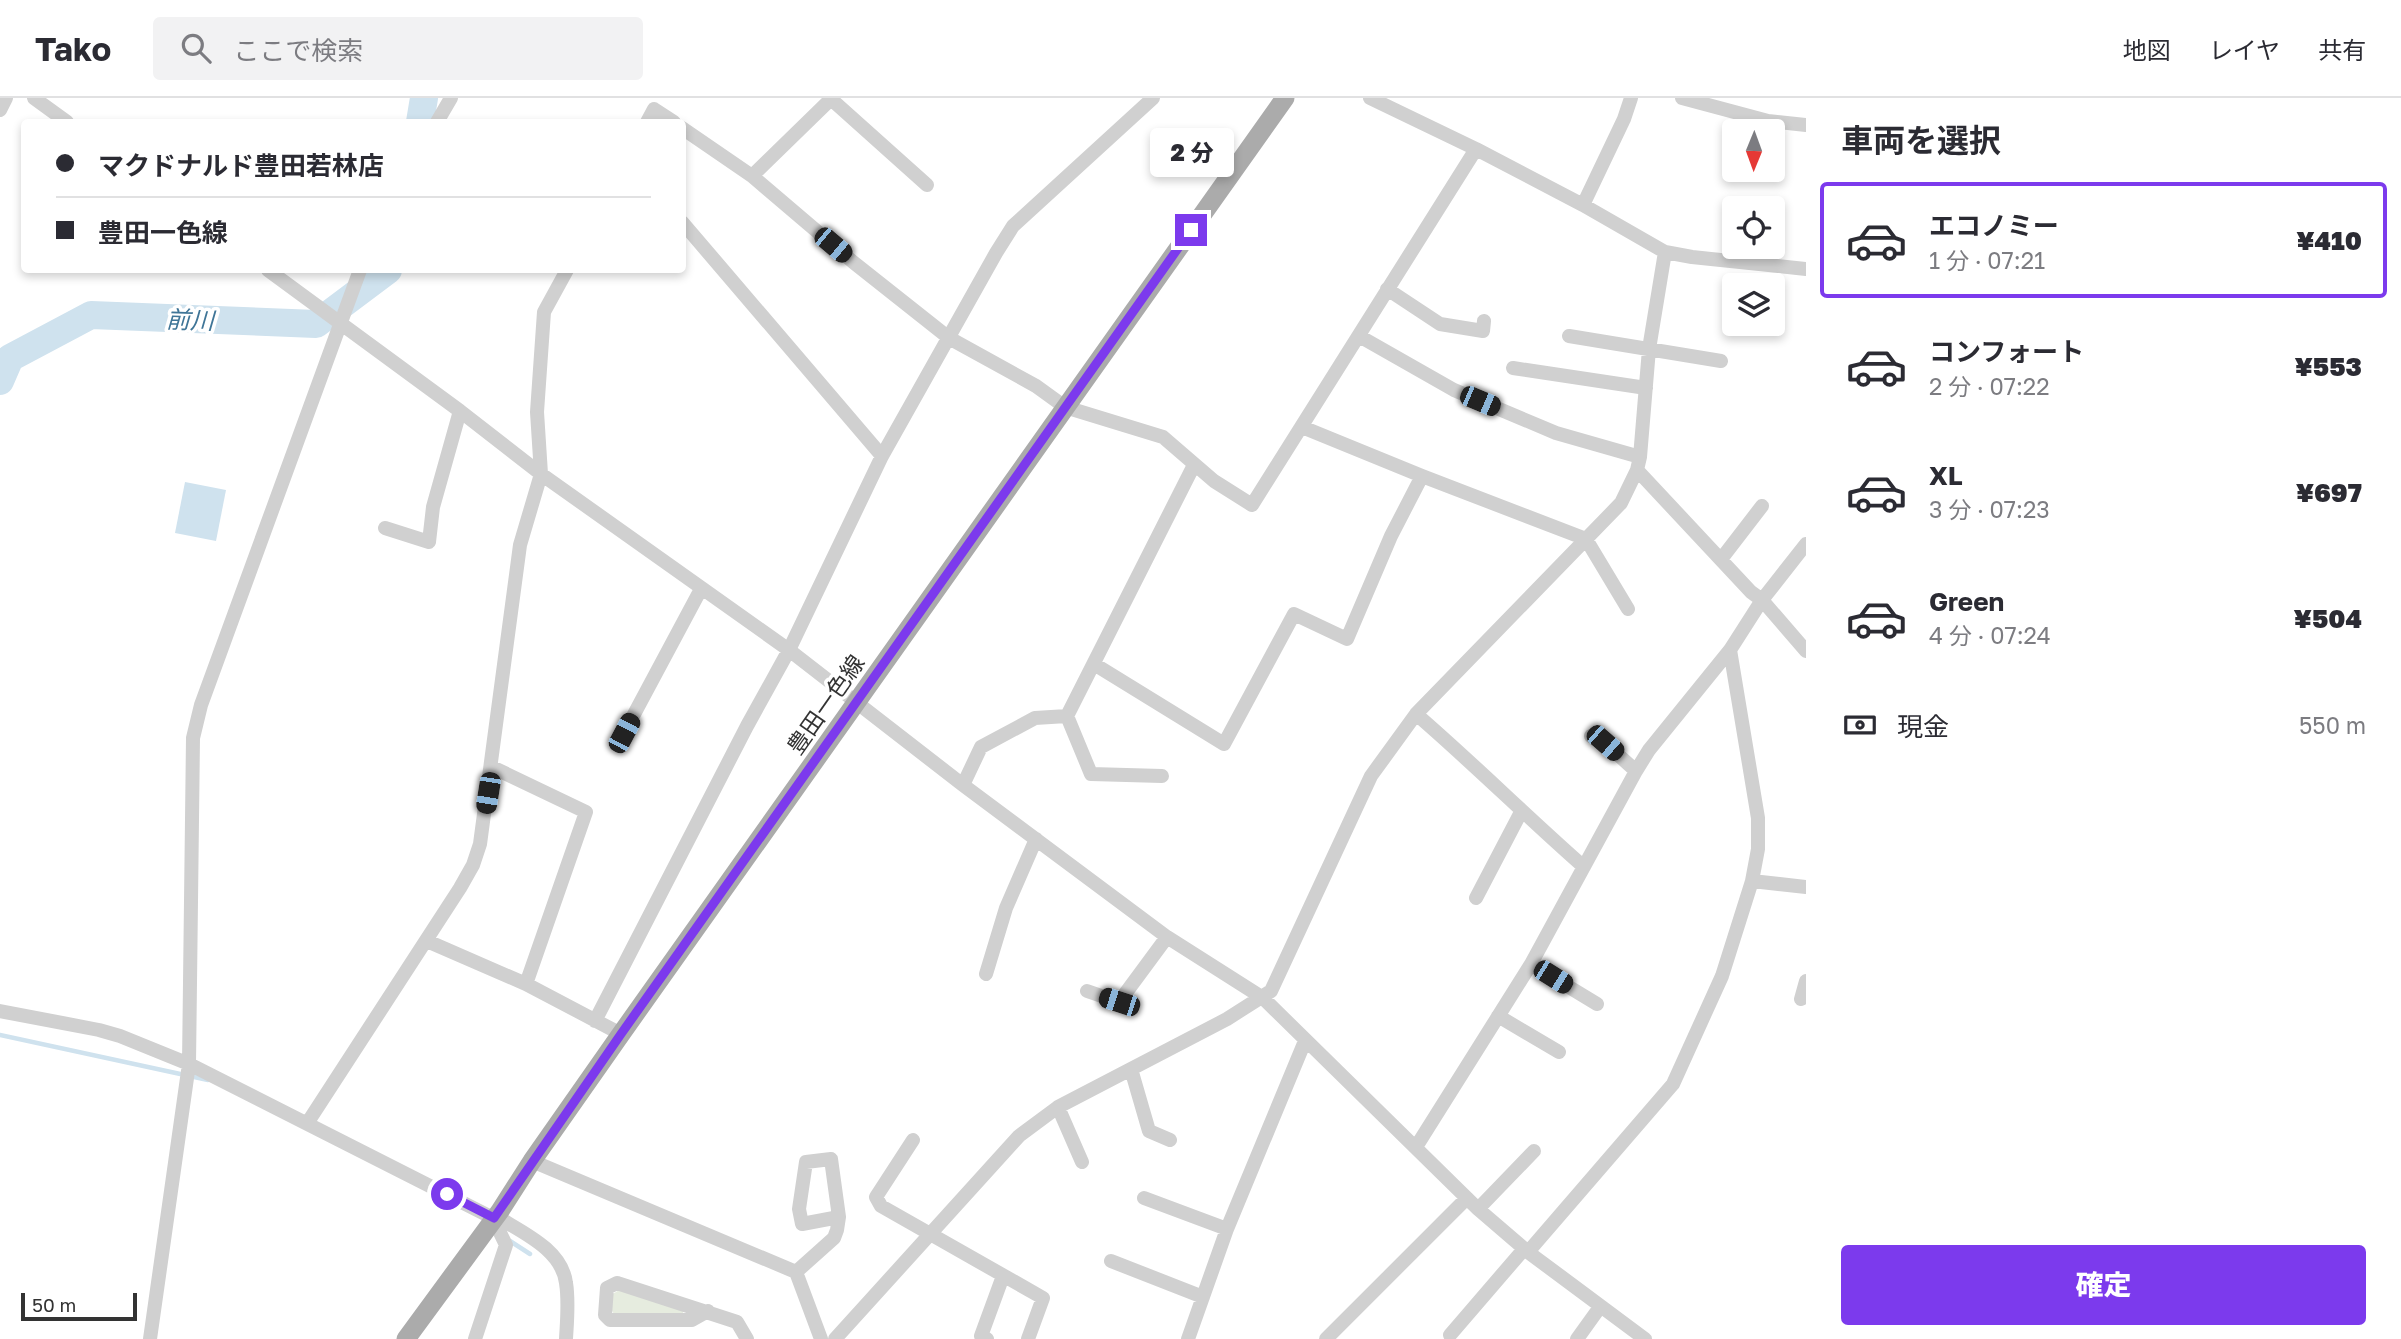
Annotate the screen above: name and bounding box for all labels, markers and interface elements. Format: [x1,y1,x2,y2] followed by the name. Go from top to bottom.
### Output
[153,17,643,80] search box
[35,29,111,68] text: Tako
[177,29,215,67] icon: search
[233,35,363,66] text: ここで検索
[2123,35,2171,64] text: 地図
[2209,35,2280,64] text: レイヤ
[2318,35,2366,64] text: 共有
[1722,119,1785,182] north arrow
[1722,119,1785,336] map controls
[1841,121,2001,159] text: 車両を選択
[1149,129,1233,178] callout: 2 分
[1170,138,1214,166] text: 2 分
[98,150,384,181] text: マクドナルド豊田若林店
[1722,196,1785,259] button: locate
[1845,209,1908,272] icon: car
[1929,210,2059,241] text: エコノミー
[1175,214,1207,246] route end
[98,217,228,248] text: 豊田一色線
[811,223,856,267] car
[2296,225,2362,256] text: ¥410
[1929,246,2045,274] text: 1 分 · 07:21
[1722,273,1785,336] button: layers
[166,304,217,334] water label: 前川
[1845,335,1908,398] icon: car
[1929,336,2084,367] text: コンフォート
[2295,351,2362,382] text: ¥553
[1929,372,2050,400] text: 2 分 · 07:22
[1457,383,1504,419] car
[1929,460,1963,491] text: XL
[1845,461,1908,524] icon: car
[2296,477,2362,508] text: ¥697
[1929,495,2050,523] text: 3 分 · 07:23
[1929,586,2004,617] text: Green
[1845,587,1908,650] icon: car
[2294,603,2362,634] text: ¥504
[1929,621,2051,649] text: 4 分 · 07:24
[781,649,869,759] street label: 豊田一色線
[1841,706,1879,744] icon: cash
[605,710,644,756] car
[1897,711,1949,742] text: 現金
[2299,711,2366,739] text: 550 m
[1583,721,1628,765] car
[475,771,502,815] car
[1530,957,1577,997] car
[1096,986,1143,1018] car
[431,1178,463,1210] route start
[1841,1245,2366,1325] button: 確定
[21,1290,136,1322] scale bar
[32,1293,76,1316] text: 50 m

